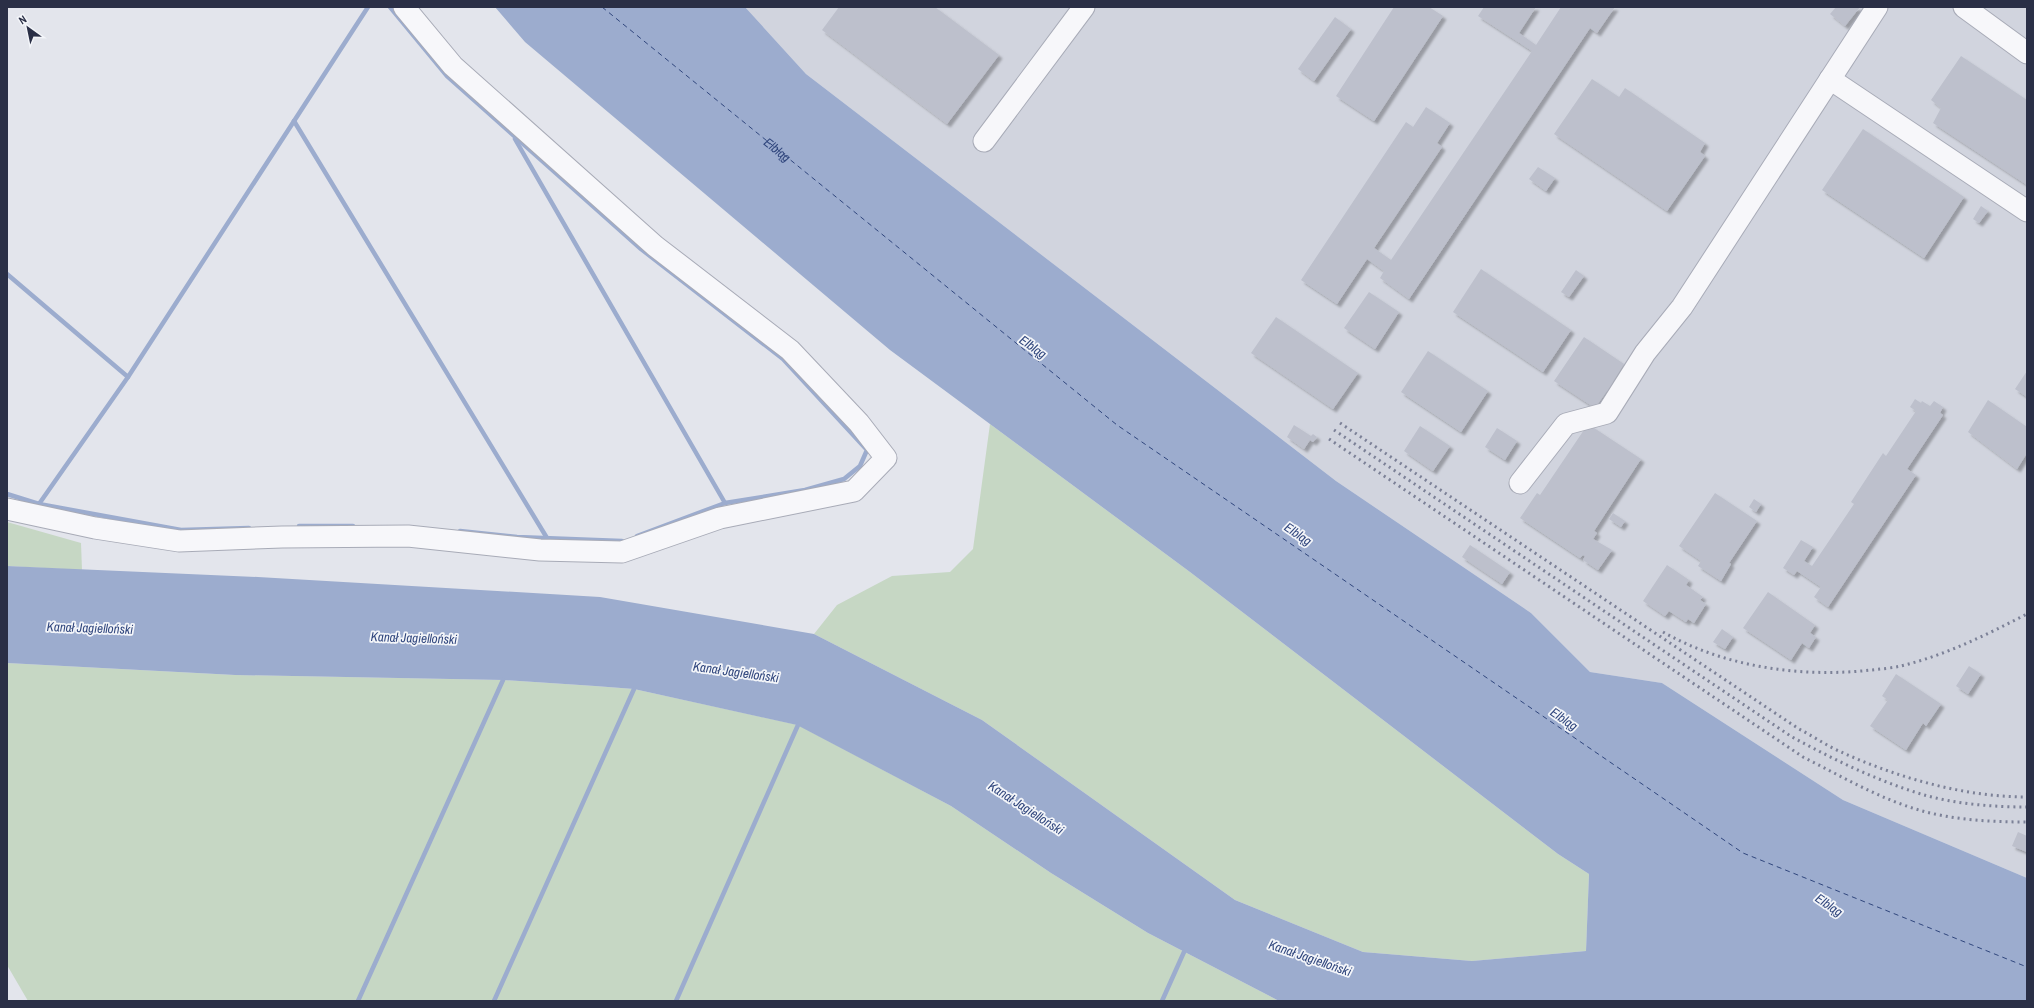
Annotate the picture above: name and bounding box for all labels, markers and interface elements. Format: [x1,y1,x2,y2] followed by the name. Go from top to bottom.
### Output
[8,8,48,48] north arrow
[16,12,29,27] text: N
[761,133,794,165] water label: Elbląg
[1016,331,1050,363] water label: Elbląg
[1281,519,1315,549] water label: Elbląg
[46,618,134,638] water label: Kanał Jagielloński
[370,628,458,648] water label: Kanał Jagielloński
[692,658,780,686] water label: Kanał Jagielloński
[1547,704,1581,734] water label: Elbląg
[985,777,1067,839] water label: Kanał Jagielloński
[1812,890,1846,920] water label: Elbląg
[1266,936,1354,980] water label: Kanał Jagielloński

